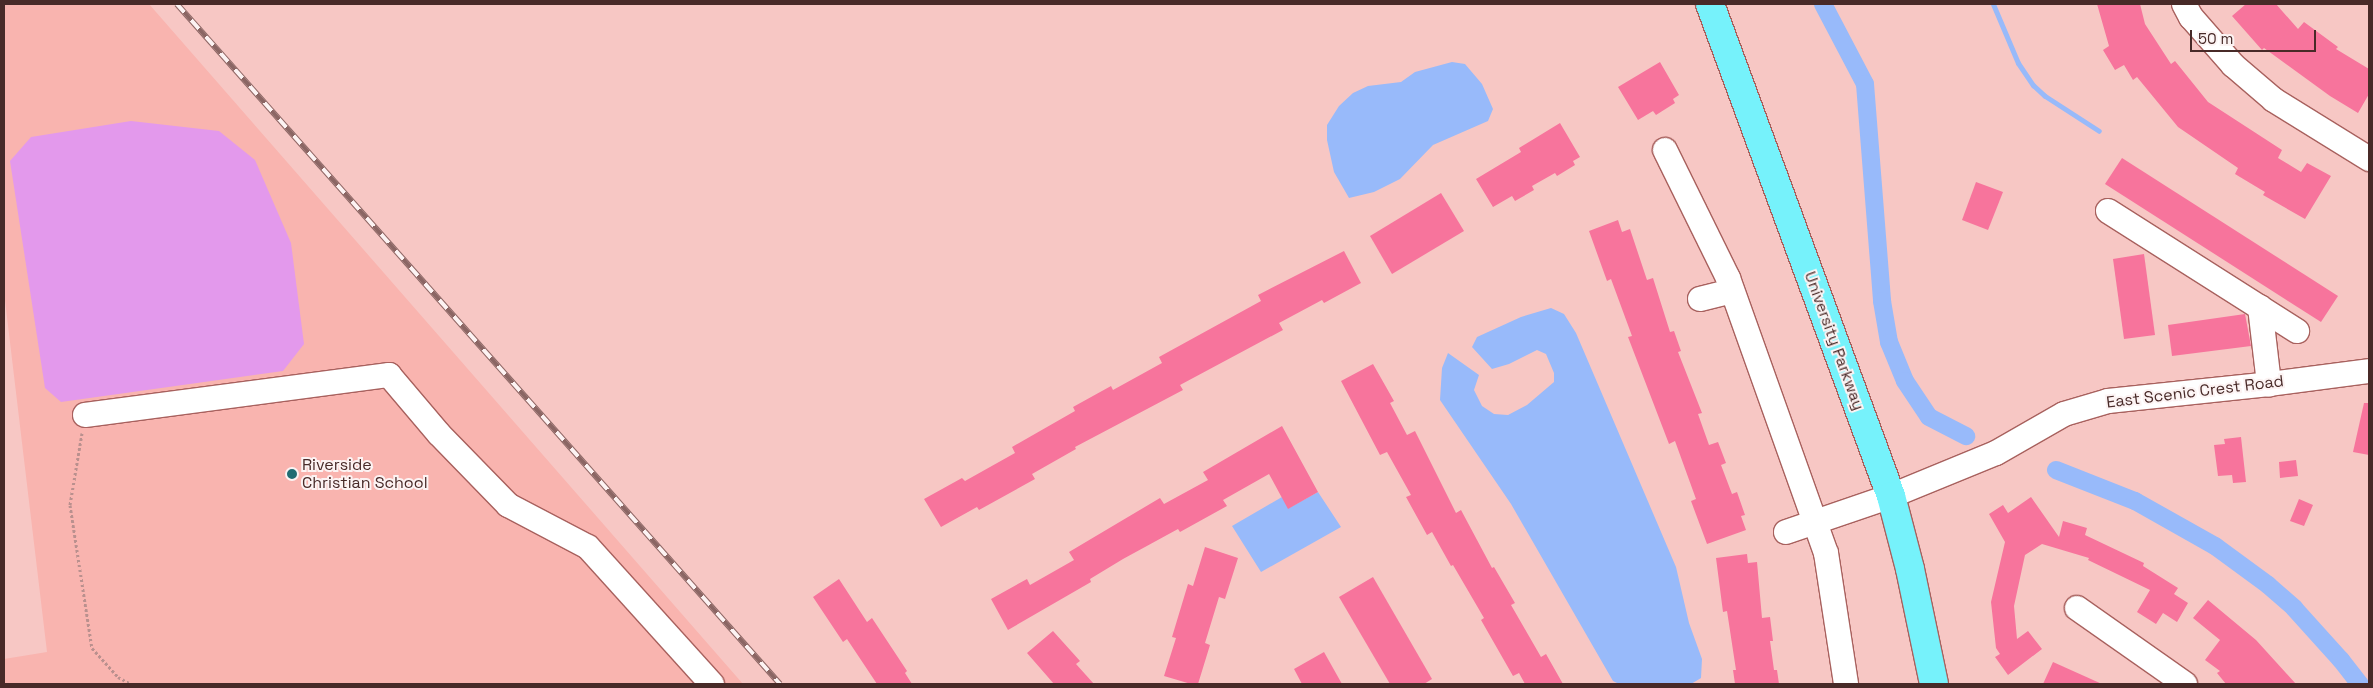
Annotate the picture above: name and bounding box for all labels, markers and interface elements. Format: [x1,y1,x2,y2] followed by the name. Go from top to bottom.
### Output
[2193,20,2319,52] scale bar
[2198,29,2233,48] text: 50 m
[1800,269,1868,413] street label: University Parkway
[2105,372,2285,412] street label: East Scenic Crest Road
[302,455,428,493] place label: Riverside Christian School
[286,468,298,480] marker: Riverside Christian School

